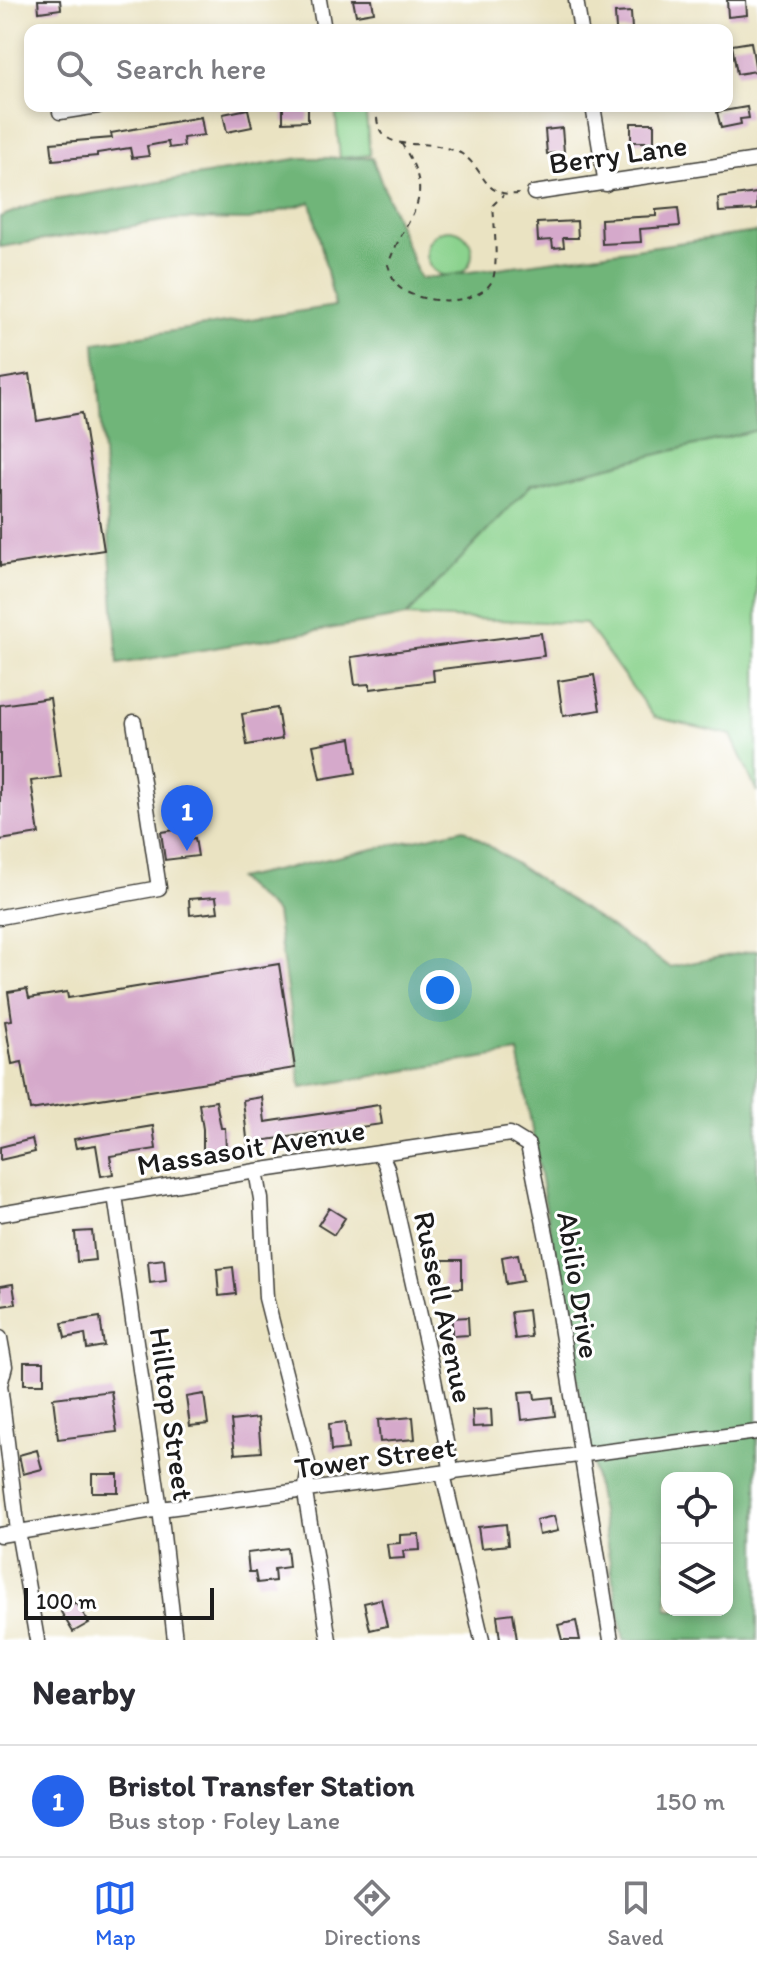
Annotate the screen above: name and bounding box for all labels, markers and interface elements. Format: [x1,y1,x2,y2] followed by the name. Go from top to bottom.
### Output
[24,24,733,112] search box
[52,46,96,90] icon: search
[116,50,266,87] text: Search here
[547,126,689,182] street label: Berry Lane
[161,785,213,851] pin: 1
[420,970,460,1010] your location
[134,1111,368,1183] street label: Massasoit Avenue
[406,1208,482,1406] street label: Russell Avenue
[549,1209,609,1361] street label: Abilio Drive
[142,1325,202,1503] street label: Hilltop Street
[292,1427,458,1487] street label: Tower Street
[661,1472,733,1616] map controls
[661,1472,733,1544] button: locate
[661,1544,733,1616] button: layers
[24,1584,214,1620] scale bar
[36,1588,97,1615] text: 100 m
[32,1672,135,1713] text: Nearby
[108,1767,415,1804] text: Bristol Transfer Station
[52,1785,64,1817] text: 1
[656,1785,725,1817] text: 150 m
[108,1804,340,1836] text: Bus stop · Foley Lane
[93,1876,137,1951] tab: Map
[324,1876,421,1951] tab: Directions
[607,1876,664,1951] tab: Saved

